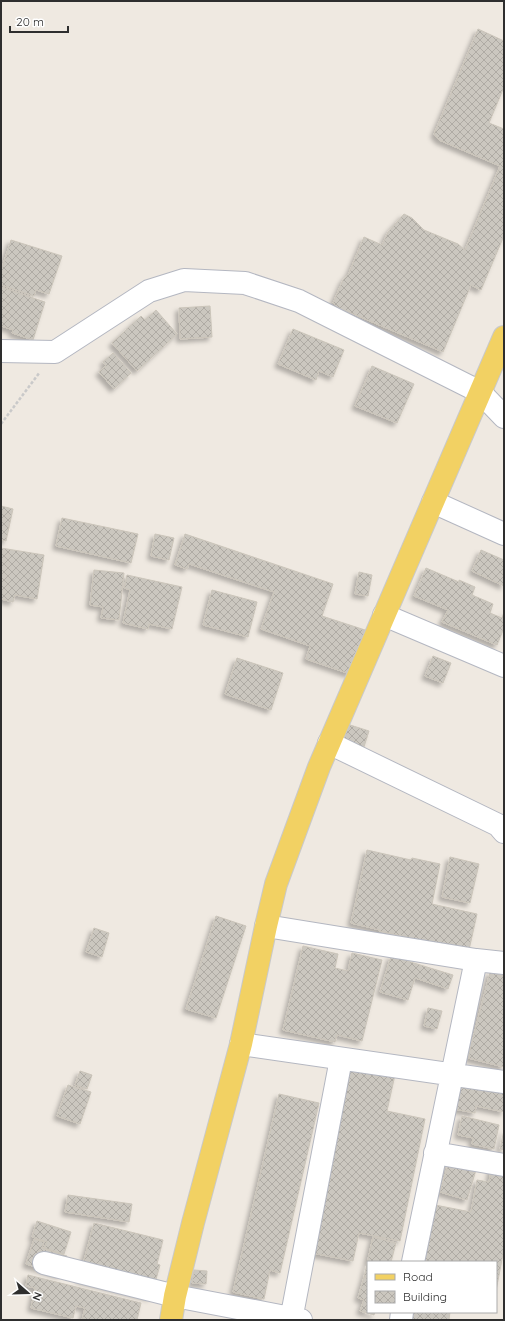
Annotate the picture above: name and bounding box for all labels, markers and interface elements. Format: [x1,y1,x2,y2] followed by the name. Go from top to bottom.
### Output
[10,8,68,34] scale bar
[16,14,44,29] text: 20 m
[367,1261,497,1313] legend
[403,1269,433,1284] text: Road
[8,1273,48,1313] north arrow
[403,1289,447,1304] text: Building
[29,1290,45,1303] text: N

